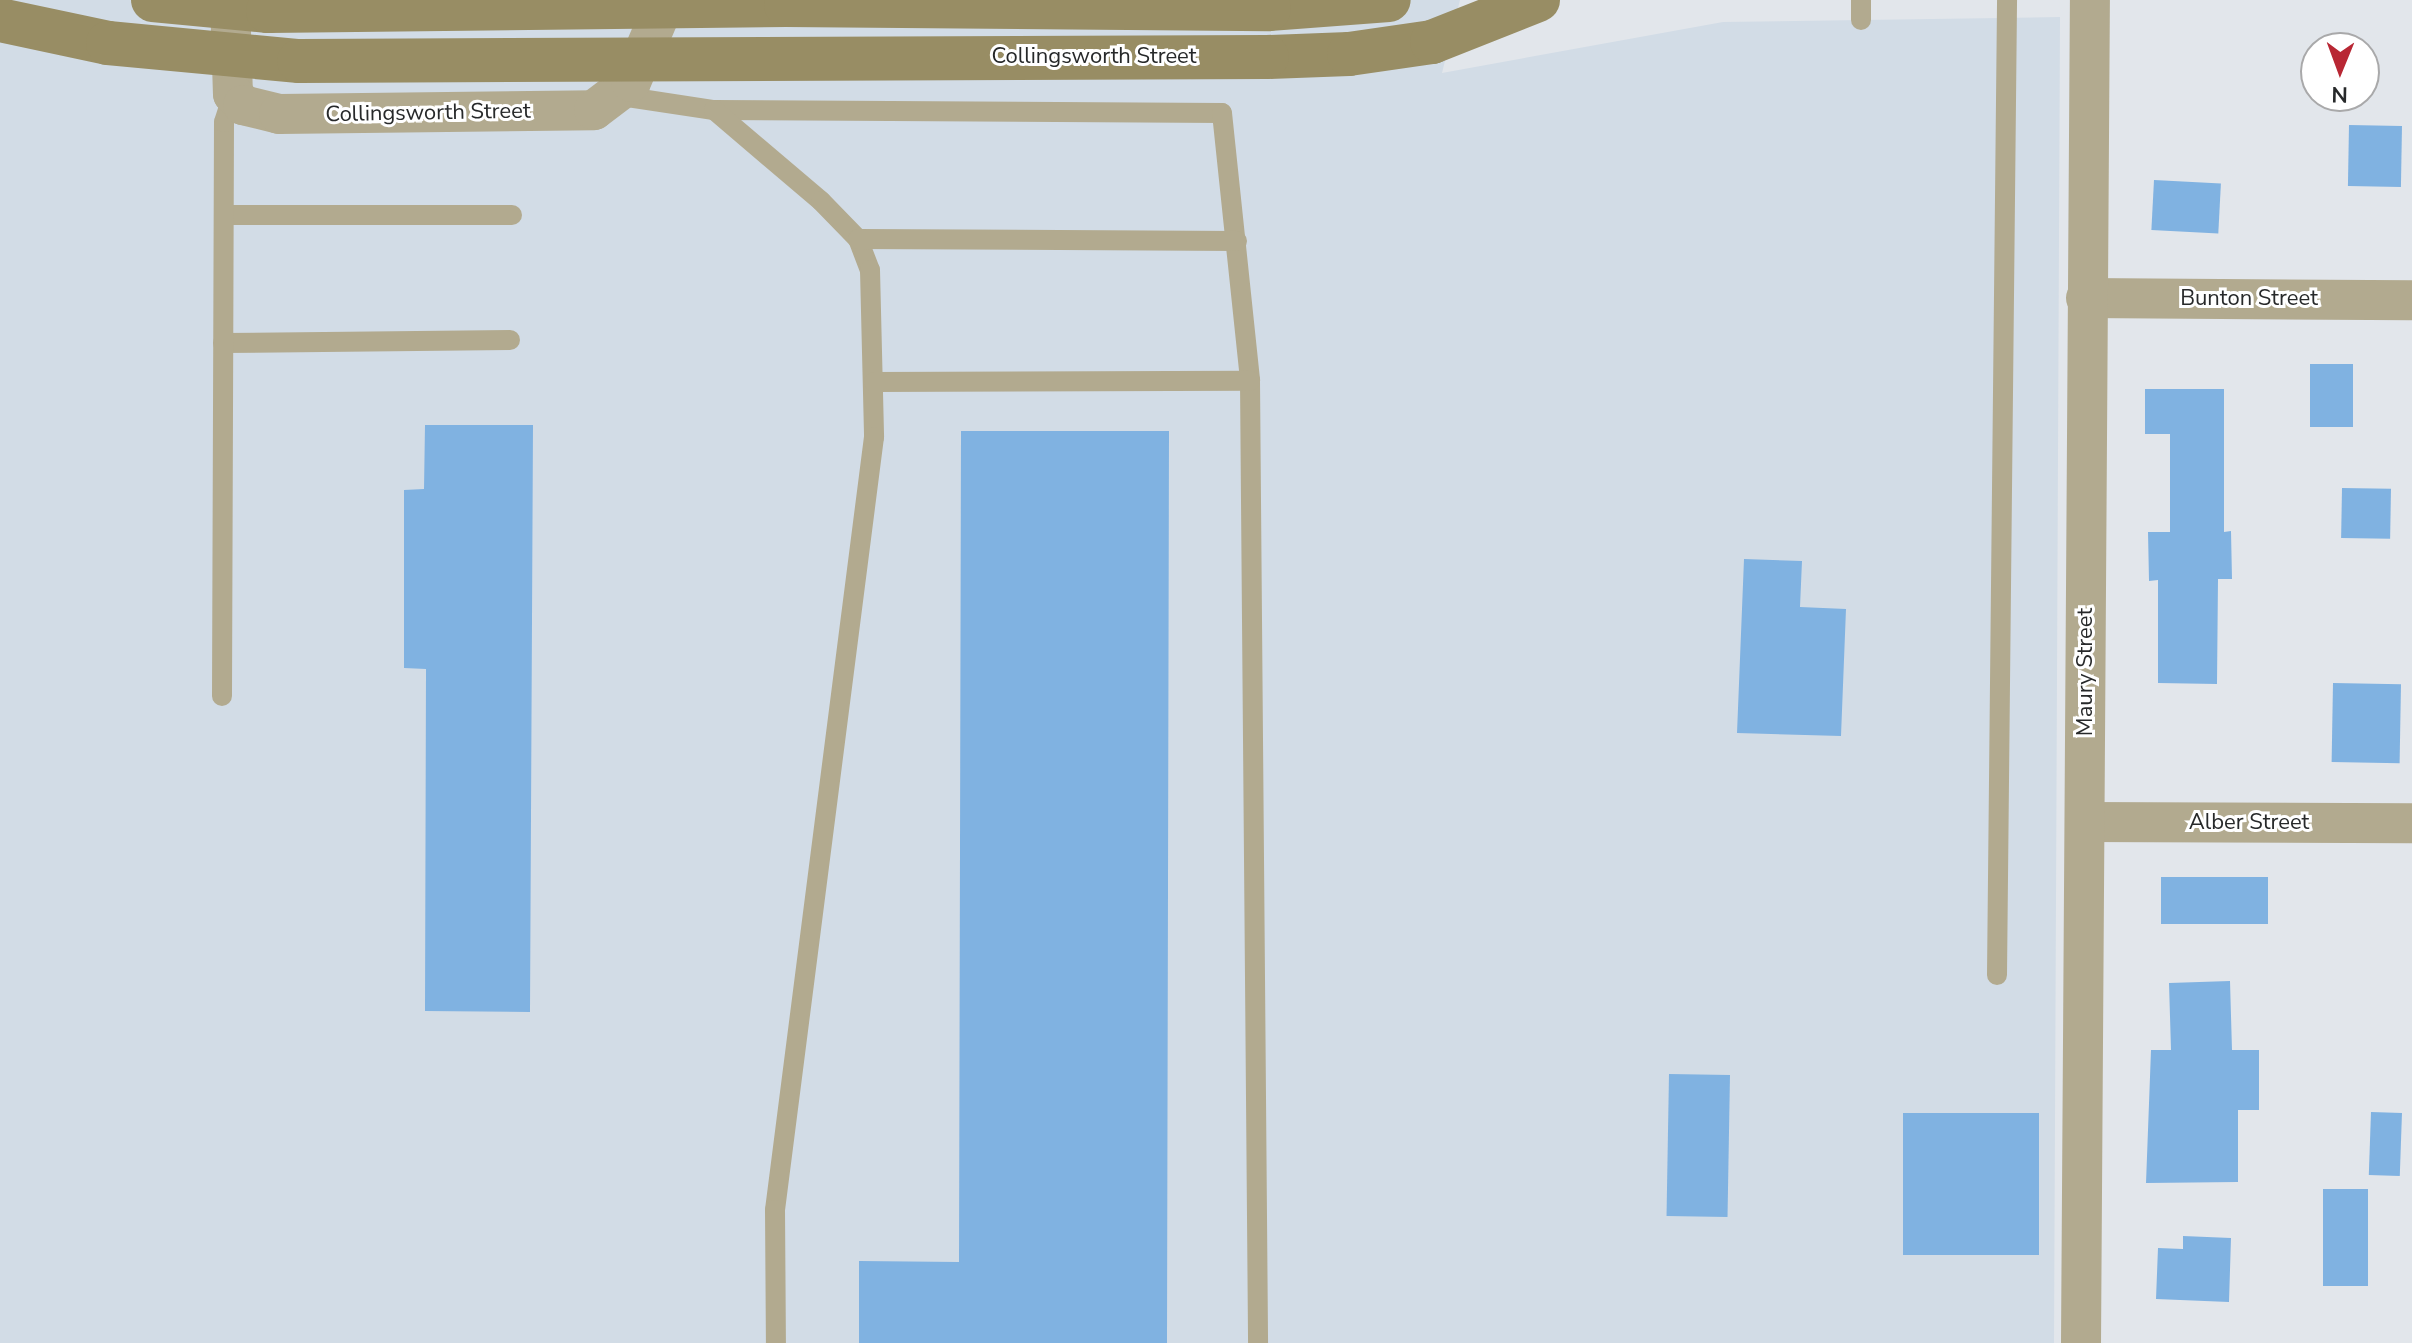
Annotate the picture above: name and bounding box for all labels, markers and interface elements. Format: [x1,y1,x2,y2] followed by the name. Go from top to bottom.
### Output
[2300,32,2380,112] north arrow
[991,44,1197,70] street label: Collingsworth Street
[2331,79,2348,109] text: N
[325,98,531,128] street label: Collingsworth Street
[2180,286,2318,312] street label: Bunton Street
[2073,608,2099,736] street label: Maury Street
[2189,810,2309,836] street label: Alber Street

